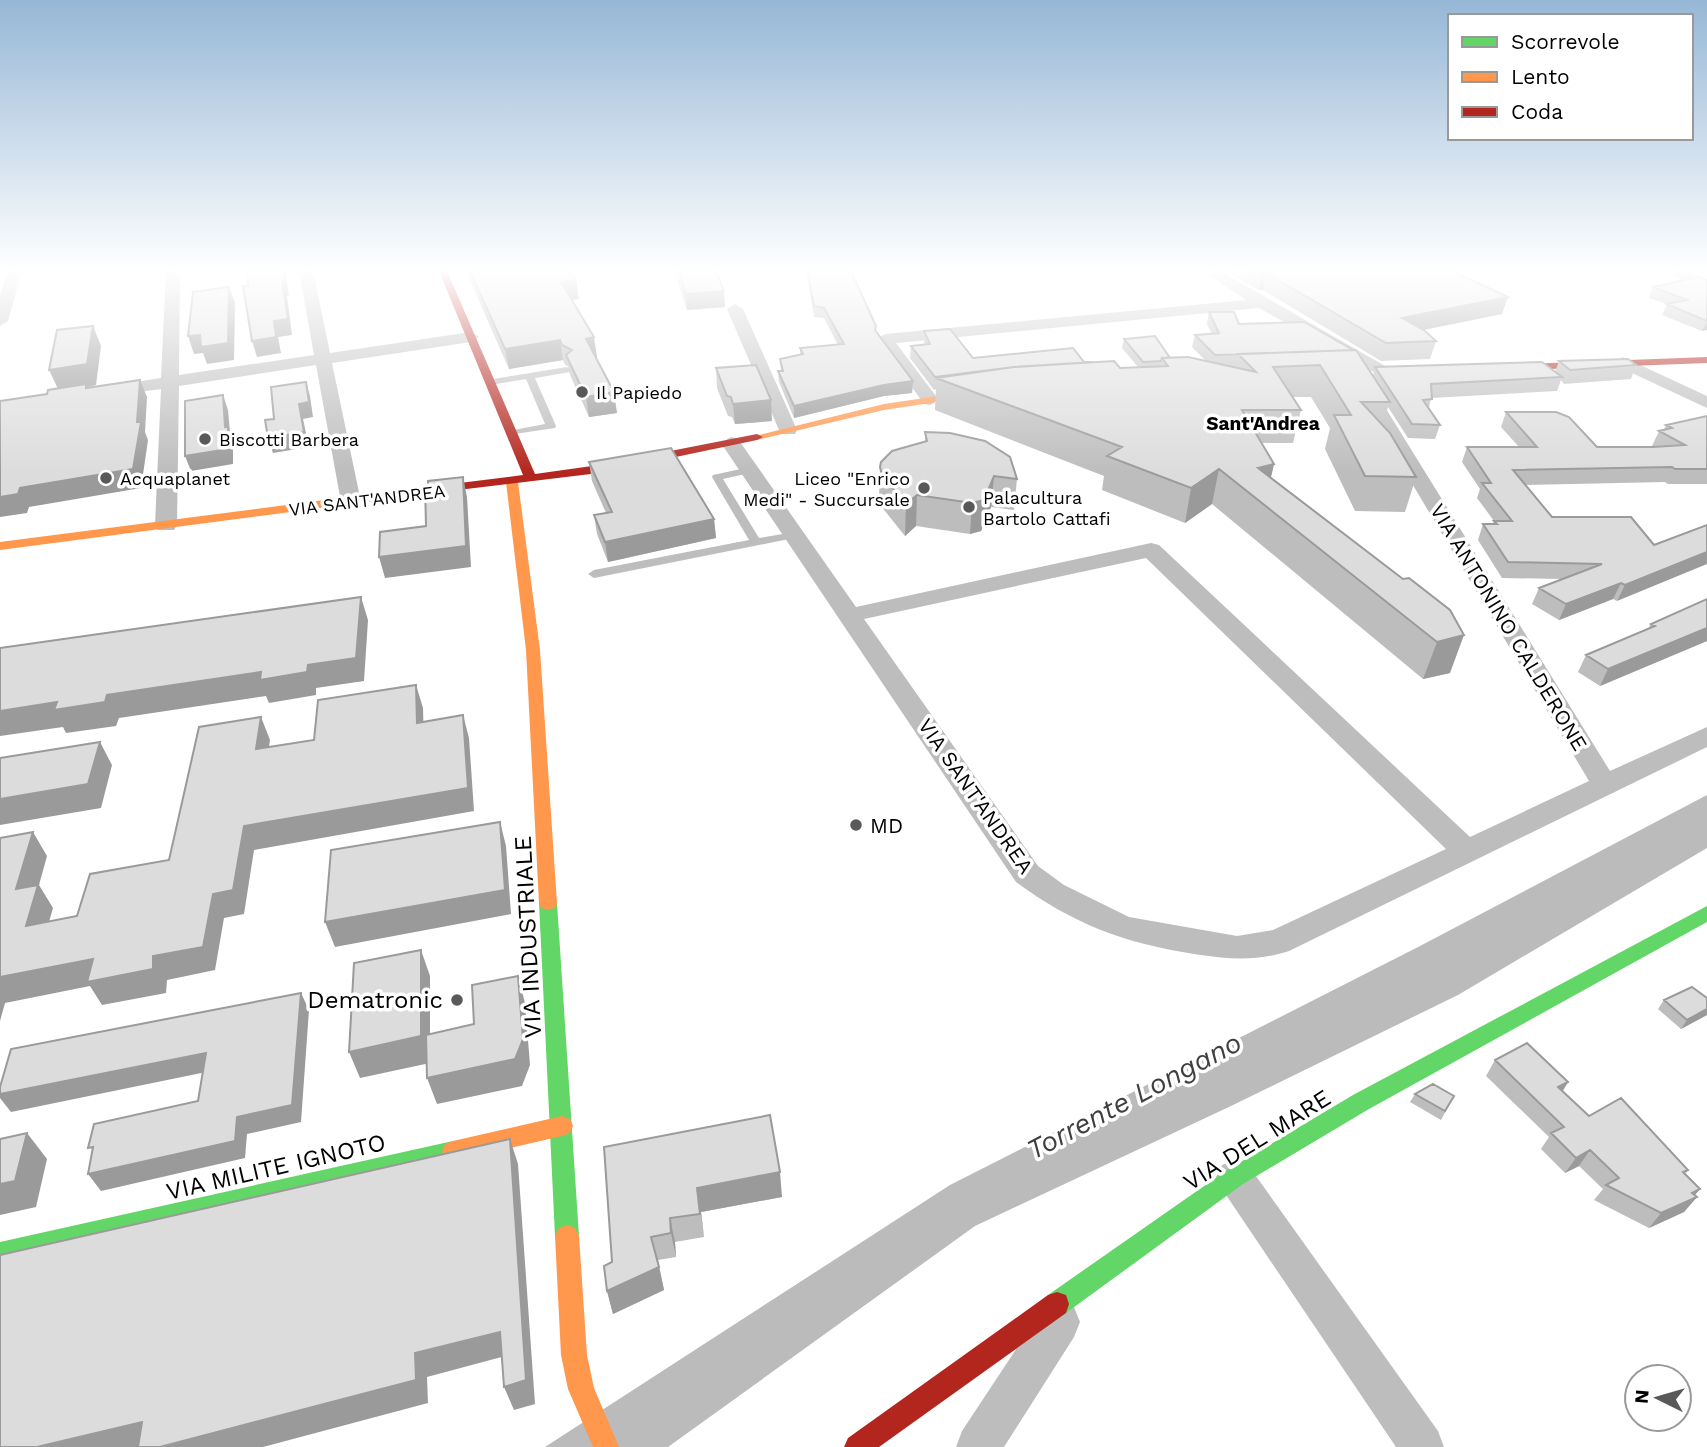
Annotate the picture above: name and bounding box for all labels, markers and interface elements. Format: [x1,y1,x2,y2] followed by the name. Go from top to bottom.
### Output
[1448,14,1693,140] legend
[1511,29,1620,54] text: Scorrevole
[1511,64,1570,89] text: Lento
[1511,99,1563,124] text: Coda
[596,382,682,403] place label: Il Papiedo
[574,384,590,400] marker: Il Papiedo
[1206,412,1320,435] district label: Sant'Andrea
[219,429,359,450] place label: Biscotti Barbera
[197,431,213,447] marker: Biscotti Barbera
[120,468,231,489] place label: Acquaplanet
[743,468,910,510] place label: Liceo "Enrico Medi" - Succursale
[98,470,114,486] marker: Acquaplanet
[288,480,447,520] street label: VIA SANT'ANDREA
[916,480,932,496] marker: Liceo "Enrico Medi" - Succursale
[983,487,1111,529] place label: Palacultura Bartolo Cattafi
[961,499,977,515] marker: Palacultura Bartolo Cattafi
[1425,499,1593,755] street label: VIA ANTONINO CALDERONE
[913,714,1039,878] street label: VIA SANT'ANDREA
[870,813,903,838] place label: MD
[848,817,864,833] marker: MD
[509,835,547,1039] street label: VIA INDUSTRIALE
[307,986,443,1014] place label: Dematronic
[449,992,465,1008] marker: Dematronic
[1021,1025,1247,1167] water label: Torrente Longano
[1178,1084,1336,1196] street label: VIA DEL MARE
[164,1128,388,1206] street label: VIA MILITE IGNOTO
[1623,1363,1693,1433] north arrow
[1629,1389,1654,1405] text: N

